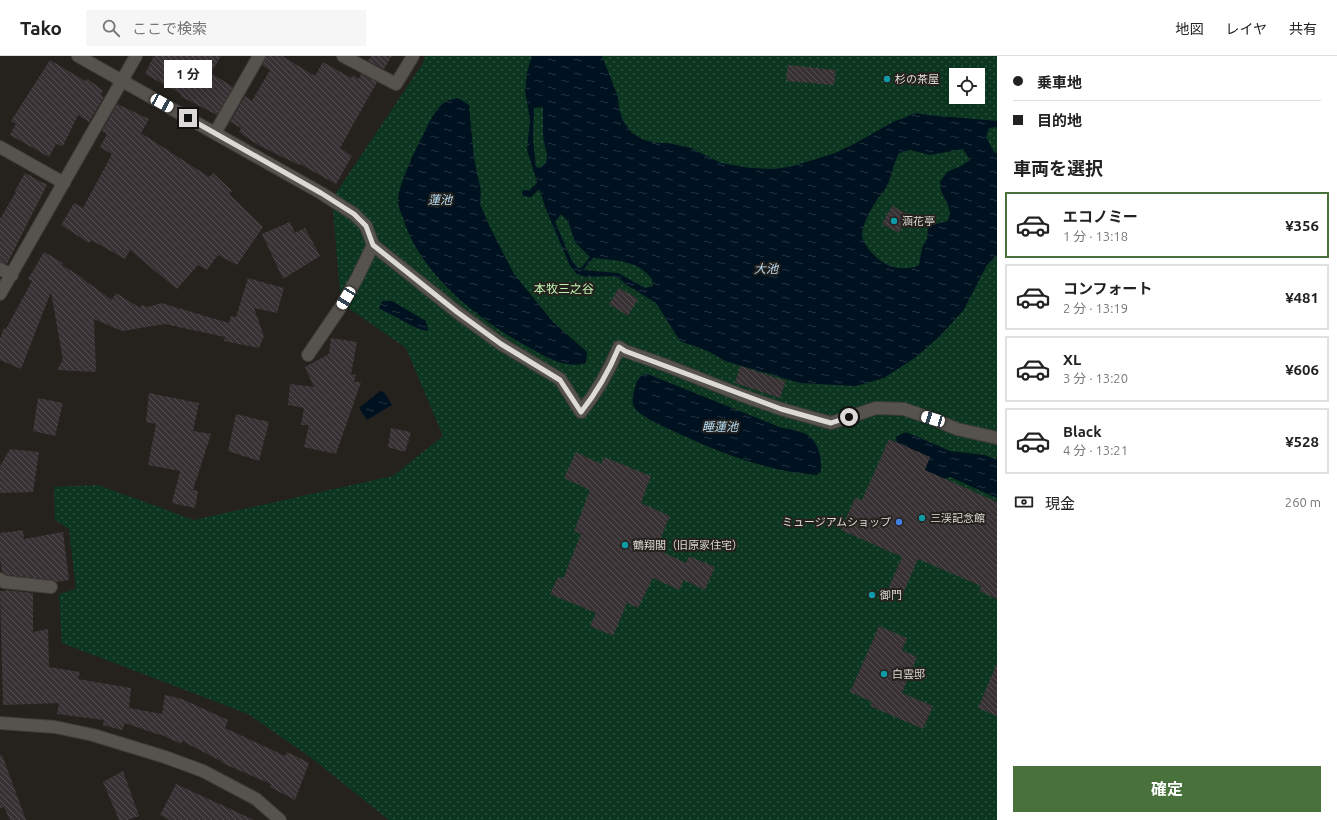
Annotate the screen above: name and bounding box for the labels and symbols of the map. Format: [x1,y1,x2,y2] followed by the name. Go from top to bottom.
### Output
[164,60,212,88] callout: 1 分
[895,73,939,85] place label: 杉の茶屋
[882,74,892,84] marker: 杉の茶屋
[149,92,175,114] car
[179,109,197,127] route end
[428,193,453,206] water label: 蓮池
[902,215,935,227] place label: 涵花亭
[889,216,899,226] marker: 涵花亭
[754,262,779,275] water label: 大池
[534,282,594,295] district label: 本牧三之谷
[335,285,357,311] car
[840,408,858,426] route start
[920,410,946,428] car
[702,420,739,433] water label: 睡蓮池
[930,512,985,524] place label: 三渓記念館
[917,513,927,523] marker: 三渓記念館
[782,516,891,528] place label: ミュージアムショップ
[894,517,904,527] marker: ミュージアムショップ
[633,539,743,551] place label: 鶴翔閣（旧原家住宅）
[620,540,630,550] marker: 鶴翔閣（旧原家住宅）
[879,589,902,601] place label: 御門
[867,590,877,600] marker: 御門
[892,668,925,680] place label: 白雲邸
[879,669,889,679] marker: 白雲邸

